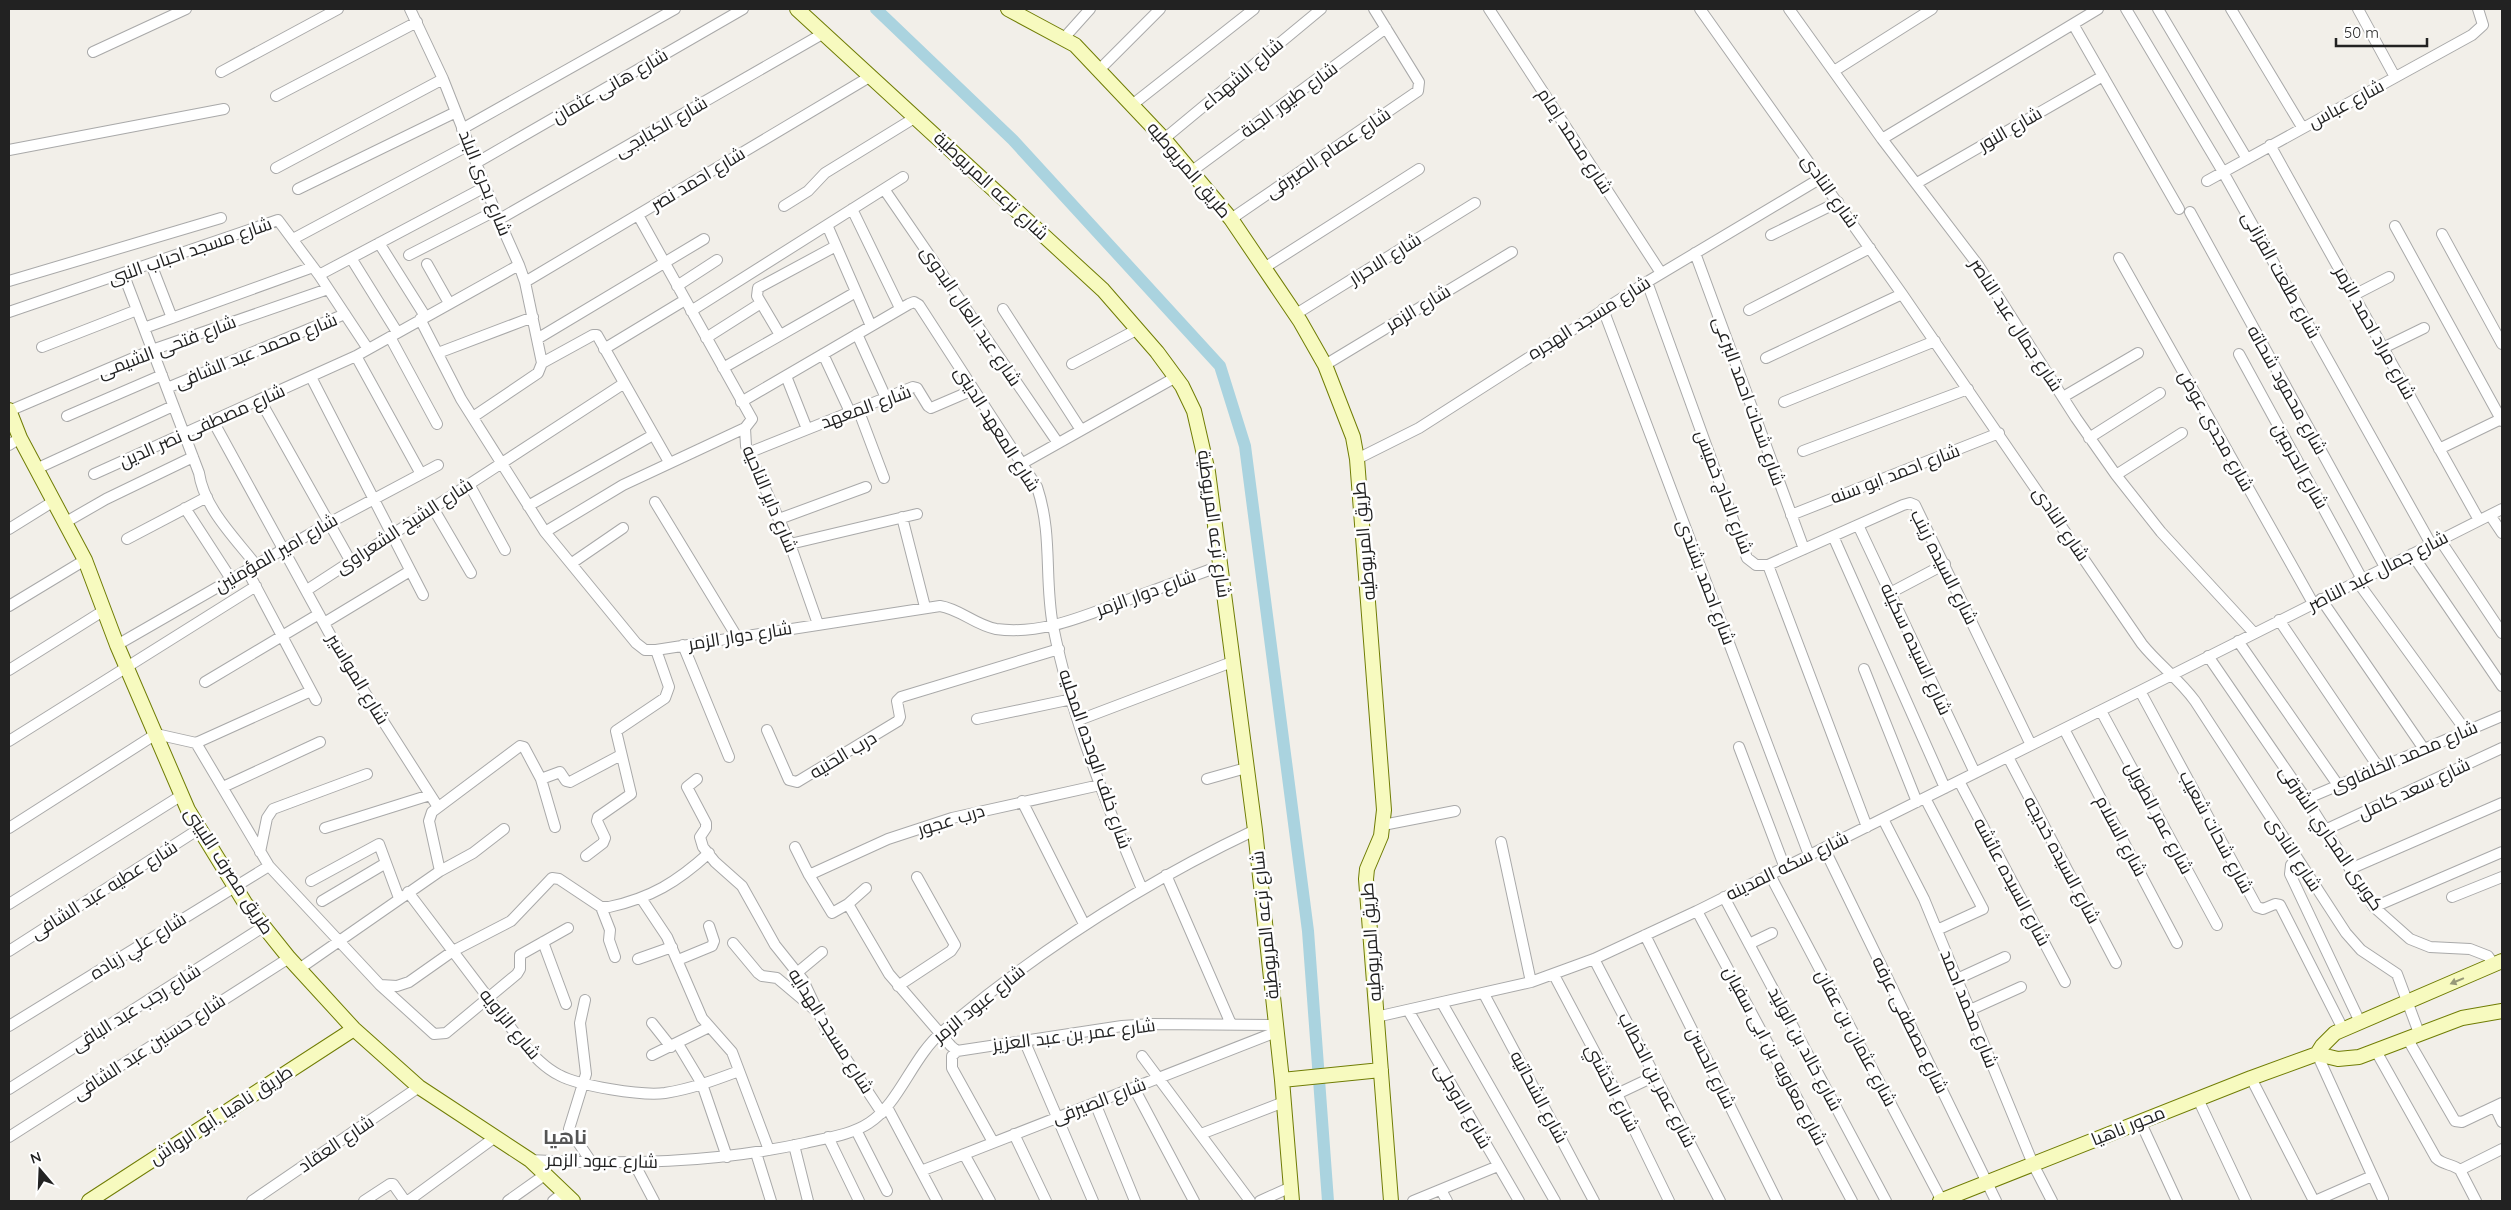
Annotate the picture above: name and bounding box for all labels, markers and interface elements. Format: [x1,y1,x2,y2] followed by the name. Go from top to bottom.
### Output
[2336,15,2427,47] scale bar
[2344,23,2379,42] text: 50 m
[1196,32,1288,116] street label: شارع الشهداء
[548,43,672,129] street label: شارع هانى عثمان
[1235,57,1343,143] street label: شارع طيور الجنة
[2304,74,2388,134] street label: شارع عباس
[1532,83,1618,199] street label: شارع محمد إمام
[610,91,712,163] street label: شارع الكبابجى
[1973,101,2046,157] street label: شارع النور
[1261,102,1395,204] street label: شارع عصام الصيرفى
[1142,117,1236,223] street label: طريق المريوطيه
[928,126,1054,246] street label: شارع ترعه المريوطية
[453,127,517,239] street label: شارع بحرى البلد
[645,141,750,217] street label: شارع احمد نصر
[1796,149,1864,233] street label: شارع النادى
[2236,207,2326,343] street label: شارع طلعت الفزانى
[105,212,275,290] street label: شارع مسجد احباب النبى
[1343,227,1426,291] street label: شارع الاحرار
[915,241,1027,391] street label: شارع عبد العال البدوى
[1963,253,2068,396] street label: شارع جمال عبد الناصر
[2328,261,2422,404] street label: شارع مراد احمد الزمر
[1523,271,1655,365] street label: شارع مسجد الهجره
[1380,279,1455,337] street label: شارع الزمر
[171,307,341,395] street label: شارع محمد عبد الشافى
[94,310,240,384] street label: شارع فتحى الشيمى
[1707,313,1791,489] street label: شارع شحات احمد البرعى
[2241,321,2333,459] street label: شارع محمود شحاته
[949,362,1045,496] street label: شارع المعهد الدينى
[2173,366,2259,496] street label: شارع مجدى عوض
[115,379,289,473] street label: شارع مصطفى نصر الدين
[817,380,915,434] street label: شارع المعهد
[2266,419,2334,513] street label: شارع الحرمين
[1689,427,1759,557] street label: شارع الحاج خميس
[1827,438,1963,510] street label: شارع احمد ابو سنه
[737,442,803,556] street label: شارع داير الناحيه
[1192,449,1236,599] street label: شارع ترعه المريوطية
[331,473,477,579] street label: شارع الشيخ الشعراوى
[1347,481,1381,601] street label: طريق المريوطيه
[2027,482,2095,566] street label: شارع النادى
[1905,505,1983,629] street label: شارع السيده زينب
[210,508,342,598] street label: شارع امير المؤمنين
[1671,516,1741,648] street label: شارع احمد بشندى
[2303,525,2452,617] street label: شارع جمال عبد الناصر
[1092,564,1199,623] street label: شارع دوار الزمر
[1875,579,1957,719] street label: شارع السيده سكينه
[685,616,794,656] street label: شارع دوار الزمر
[321,628,395,729] street label: شارع المواسير
[1053,666,1137,852] street label: شارع خلف الوحده المحليه
[2327,715,2481,799] street label: شارع محمد الخلفاوى
[805,726,880,784] street label: درب الحنيه
[2354,752,2474,826] street label: شارع سعد كامل
[2119,758,2199,878] street label: شارع عمر الطويل
[2272,761,2389,916] street label: كوبرى المجاري الشرقى
[2173,766,2259,898] street label: شارع شحات شعيب
[2090,791,2152,881] street label: شارع السلام
[2018,792,2106,928] street label: شارع السيده خديجه
[913,798,987,841] street label: درب عجور
[179,803,279,939] street label: طريق مصرف اللبينى
[2261,812,2327,896] street label: شارع النادى
[1968,814,2056,950] street label: شارع السيده عائشه
[1722,826,1852,906] street label: شارع سكه المدينه
[26,835,182,945] street label: شارع عطيه عبد الشافى
[1245,850,1285,1000] street label: شارع ترعه المريوطية
[1355,882,1387,1002] street label: طريق المريوطيه
[85,907,192,987] street label: شارع علي زياده
[1934,946,2004,1072] street label: شارع محمد احمد
[1866,952,1954,1098] street label: شارع مصطفى عرفه
[67,959,205,1057] street label: شارع رجب عبد الباقى
[927,959,1030,1049] street label: شارع عبود الزمر
[1718,962,1832,1150] street label: شارع معاويه بن ابى سفيان
[783,964,879,1098] street label: شارع مسجد الهدايه
[1810,965,1902,1111] street label: شارع عثمان بن عفان
[2450,977,2464,985] one-way arrow
[474,983,546,1065] street label: شارع الزاويه
[1762,983,1848,1115] street label: شارع خالد بن الوليد
[68,989,230,1105] street label: شارع حسنين عبد الشافى
[1613,1008,1701,1152] street label: شارع عمر بن الخطاب
[990,1013,1157,1057] street label: شارع عمر بن عبد العزيز
[1681,1023,1741,1113] street label: شارع الحسن
[1578,1040,1644,1137] street label: شارع الخشني
[1505,1046,1573,1148] street label: شارع الشحاتيه
[1429,1059,1497,1153] street label: شارع الاوجلى
[145,1060,297,1170] street label: طريق ناهيا ,أبو الرواش
[1049,1072,1149,1130] street label: شارع الصيرفى
[2088,1100,2168,1151] street label: محور ناهيا
[293,1110,379,1178] street label: شارع العقاد
[543,1124,587,1149] district label: ناهيا
[15,1145,65,1195] north arrow
[28,1148,44,1168] text: N
[545,1148,658,1174] street label: شارع عبود الزمر

